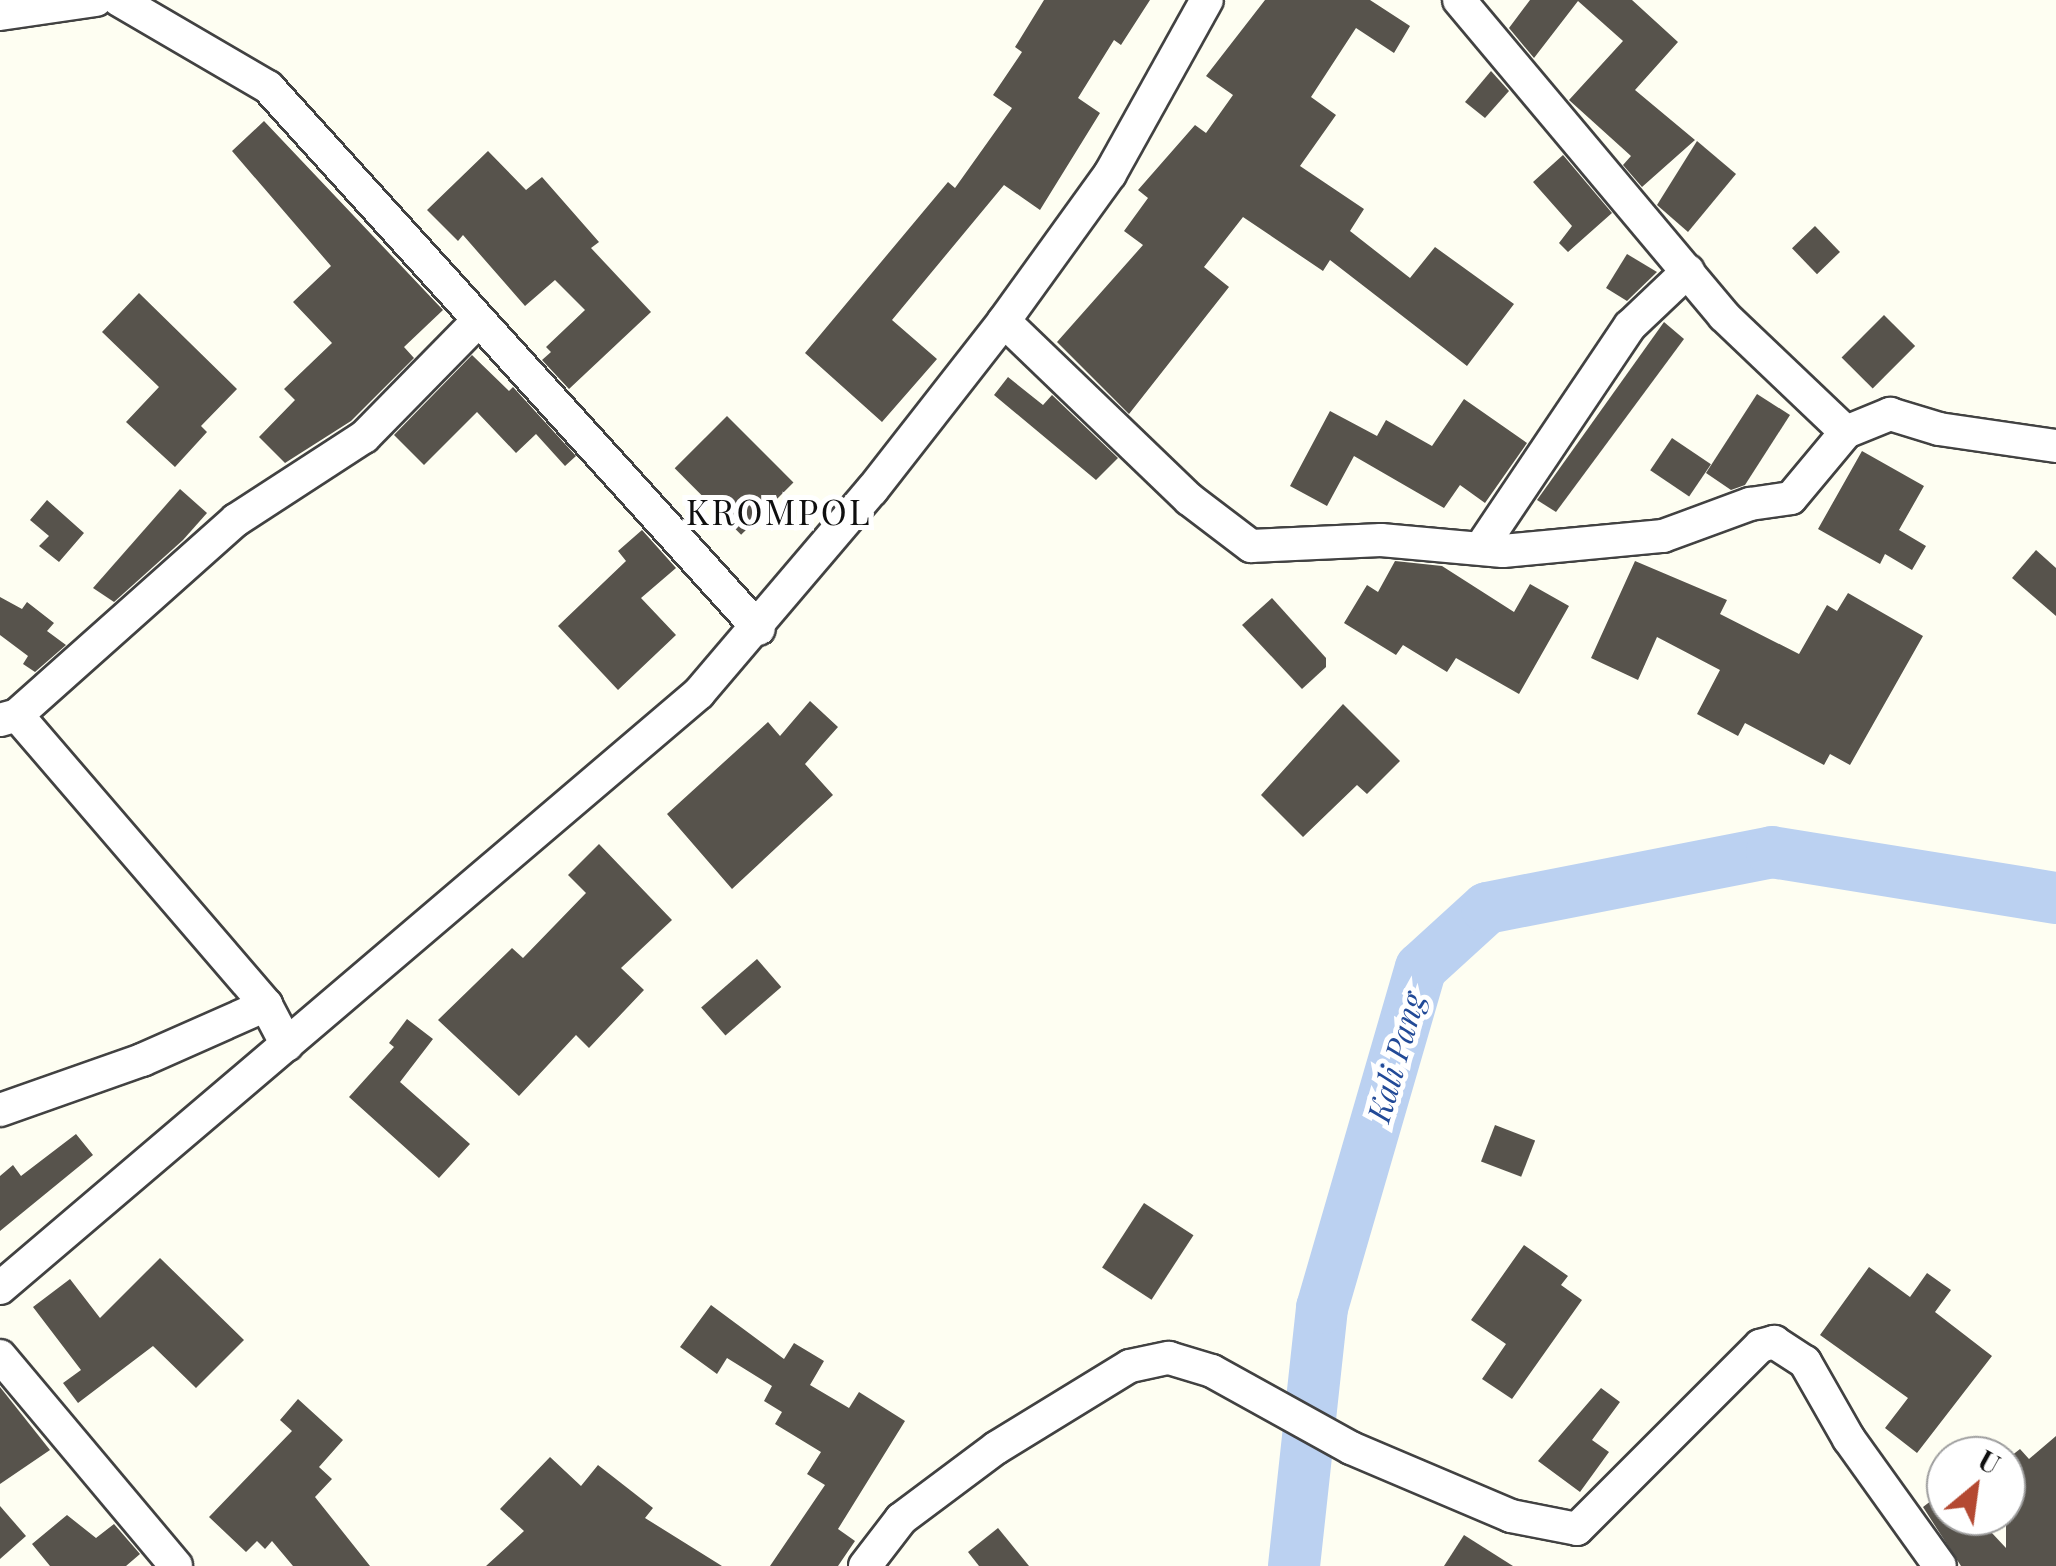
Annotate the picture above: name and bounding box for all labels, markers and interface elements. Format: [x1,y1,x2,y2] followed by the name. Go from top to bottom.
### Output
[686,490,872,532] district label: KROMPOL
[1358,988,1432,1126] water label: Kali Pang
[1926,1436,2026,1536] north arrow
[1972,1440,2007,1482] text: U

